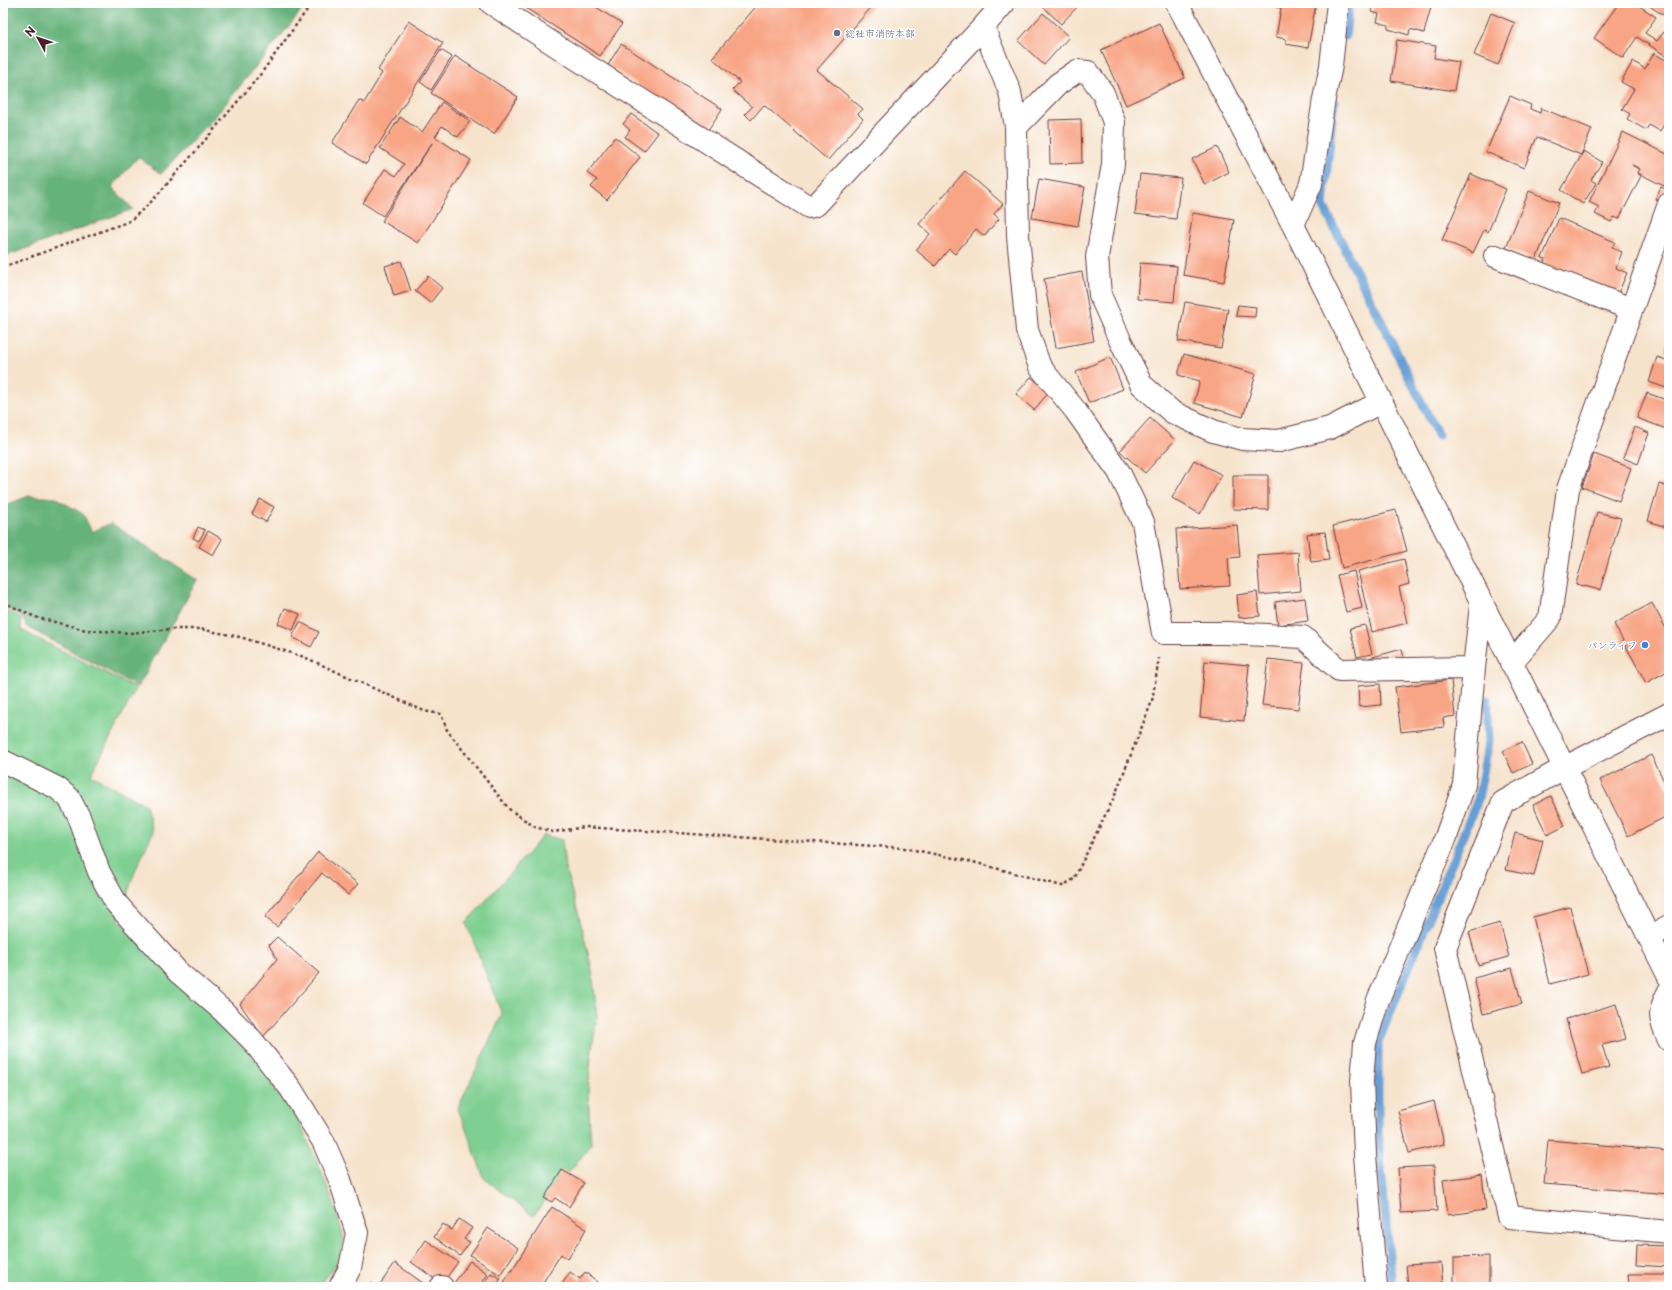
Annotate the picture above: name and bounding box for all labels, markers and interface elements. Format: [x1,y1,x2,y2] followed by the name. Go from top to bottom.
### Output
[18,18,58,58] north arrow
[21,22,39,40] text: N
[845,25,915,40] place label: 総社市消防本部
[832,28,842,38] marker: 総社市消防本部
[1587,637,1637,652] place label: パンライフ
[1640,640,1650,650] marker: パンライフ

